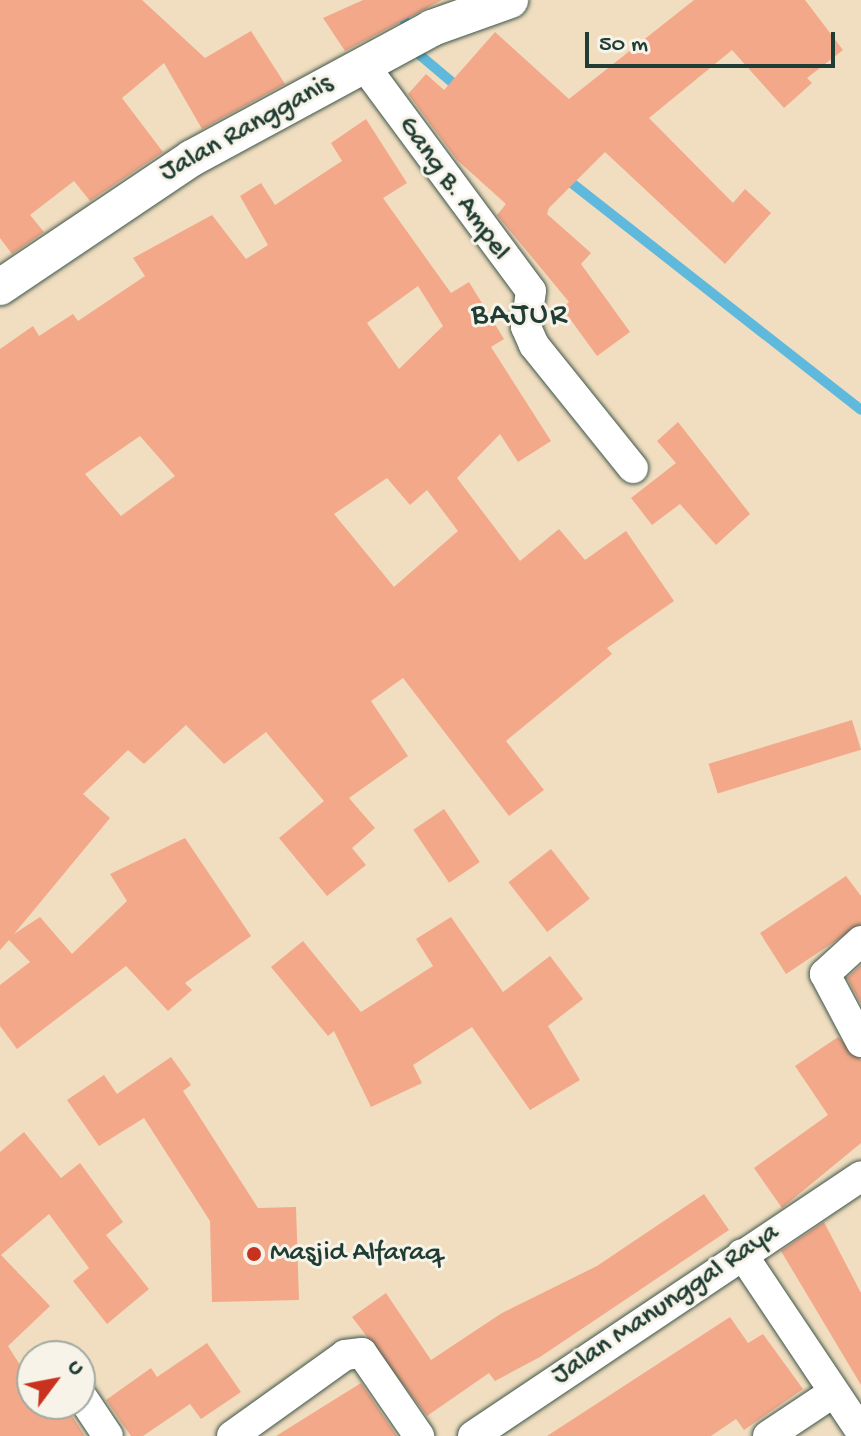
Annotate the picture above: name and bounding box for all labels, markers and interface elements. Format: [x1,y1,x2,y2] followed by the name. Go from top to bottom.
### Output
[589,16,839,66] scale bar
[599,31,648,60] text: 50 m
[155,68,339,190] street label: Jalan Rangganis
[390,111,516,267] street label: Gang B. Ampel
[471,297,569,335] district label: BAJUR
[546,1217,786,1393] street label: Jalan Manunggal Raya
[270,1237,442,1271] place label: Masjid Alfaraq
[245,1245,263,1263] marker: Masjid Alfaraq
[16,1340,96,1420] north arrow
[60,1356,89,1381] text: U

